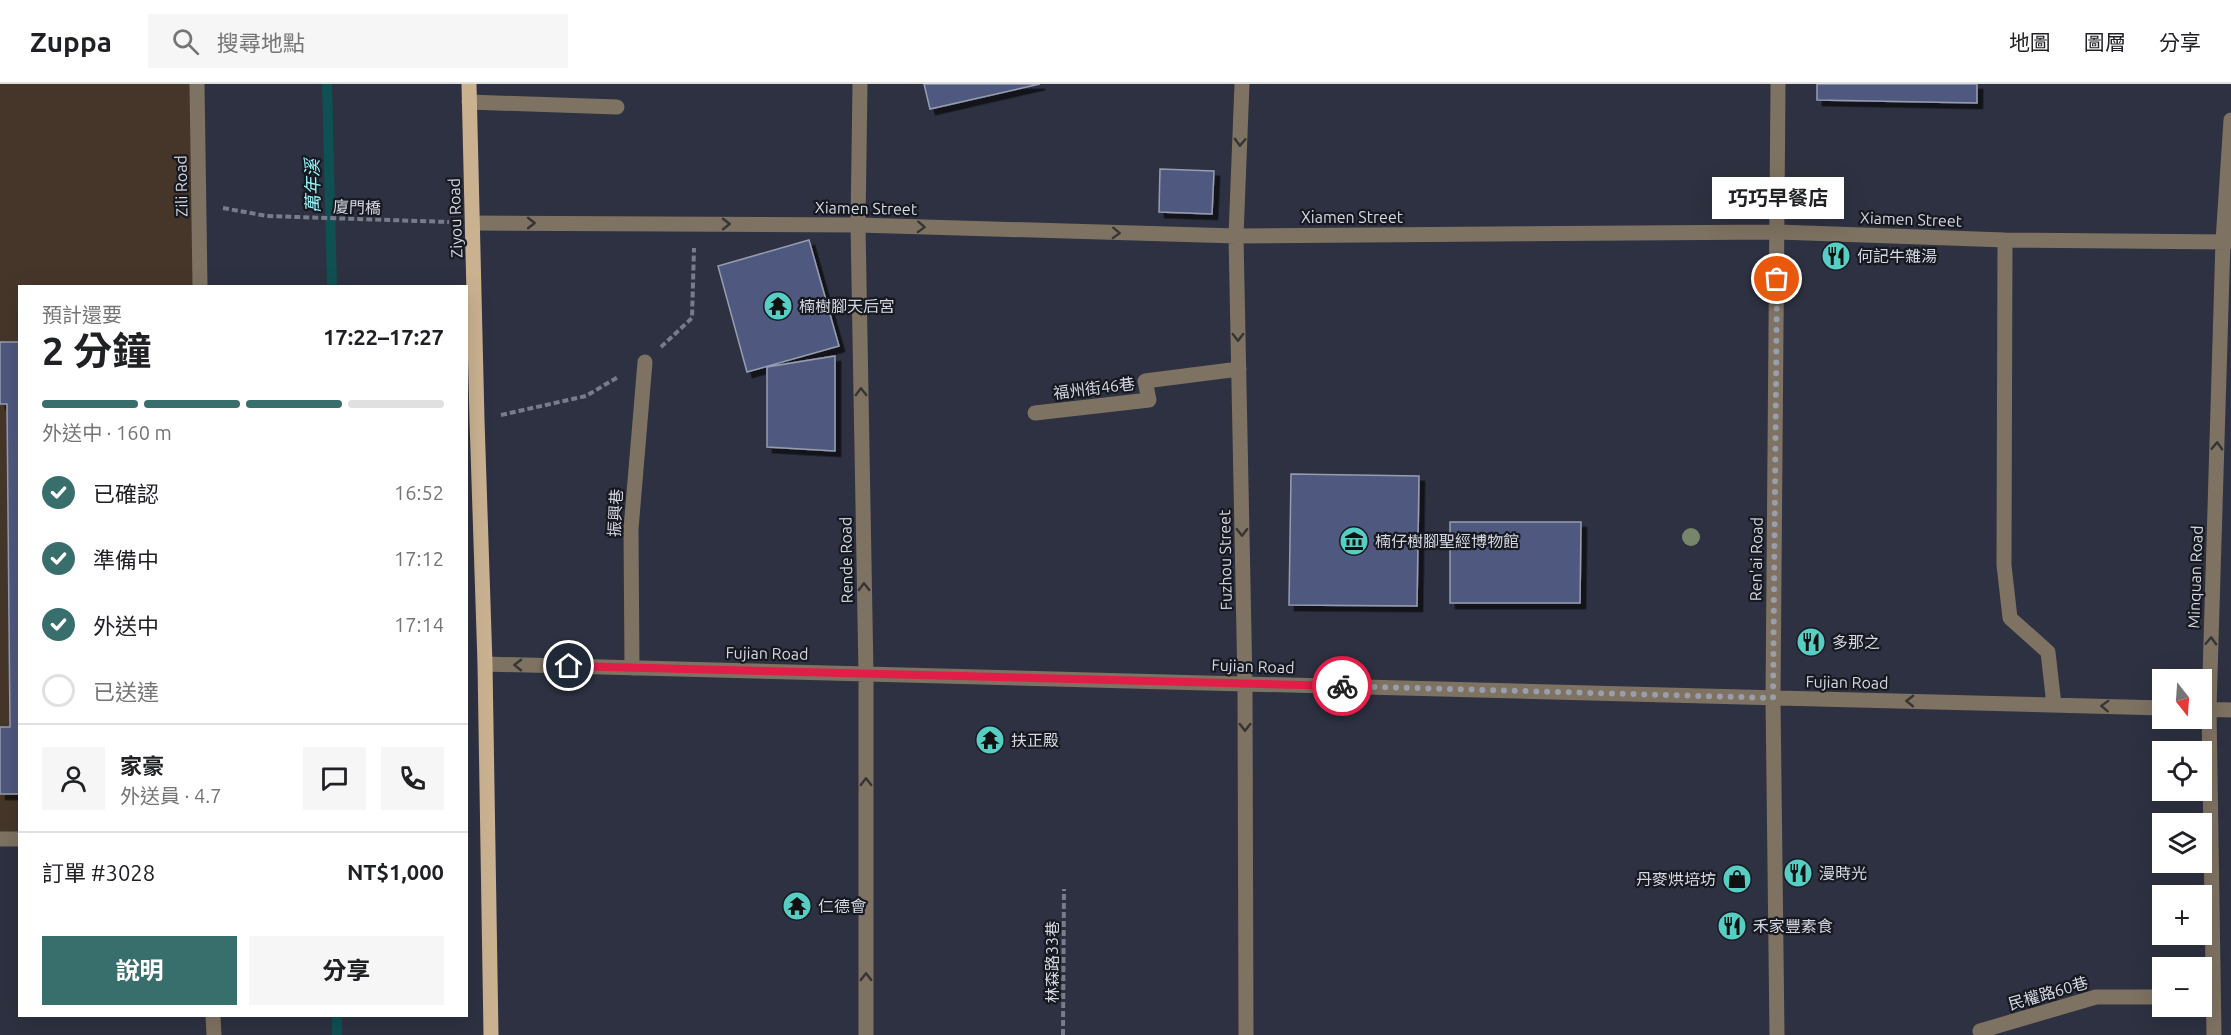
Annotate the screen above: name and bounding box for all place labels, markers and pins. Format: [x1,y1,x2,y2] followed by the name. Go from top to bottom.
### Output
[1711,177,1843,219] callout: 巧巧早餐店
[1820,240,1852,272] restaurant icon: 何記牛雜湯
[1857,247,1937,265] place label: 何記牛雜湯
[1751,253,1802,304] pin
[762,290,794,322] temple icon: 楠樹腳天后宮
[799,297,895,315] place label: 楠樹腳天后宮
[1338,525,1370,557] museum icon: 楠仔樹腳聖經博物館
[1375,532,1519,550] place label: 楠仔樹腳聖經博物館
[1795,626,1827,658] restaurant icon: 多那之
[1832,633,1880,651] place label: 多那之
[543,640,594,691] pin
[974,724,1006,756] temple icon: 扶正殿
[1011,731,1059,749] place label: 扶正殿
[1782,857,1814,889] restaurant icon: 漫時光
[1721,863,1753,895] shop icon: 丹麥烘培坊
[1819,864,1867,882] place label: 漫時光
[1636,870,1716,888] place label: 丹麥烘培坊
[781,890,813,922] temple icon: 仁德會
[818,897,866,915] place label: 仁德會
[1716,910,1748,942] restaurant icon: 禾家豐素食
[1753,917,1833,935] place label: 禾家豐素食

